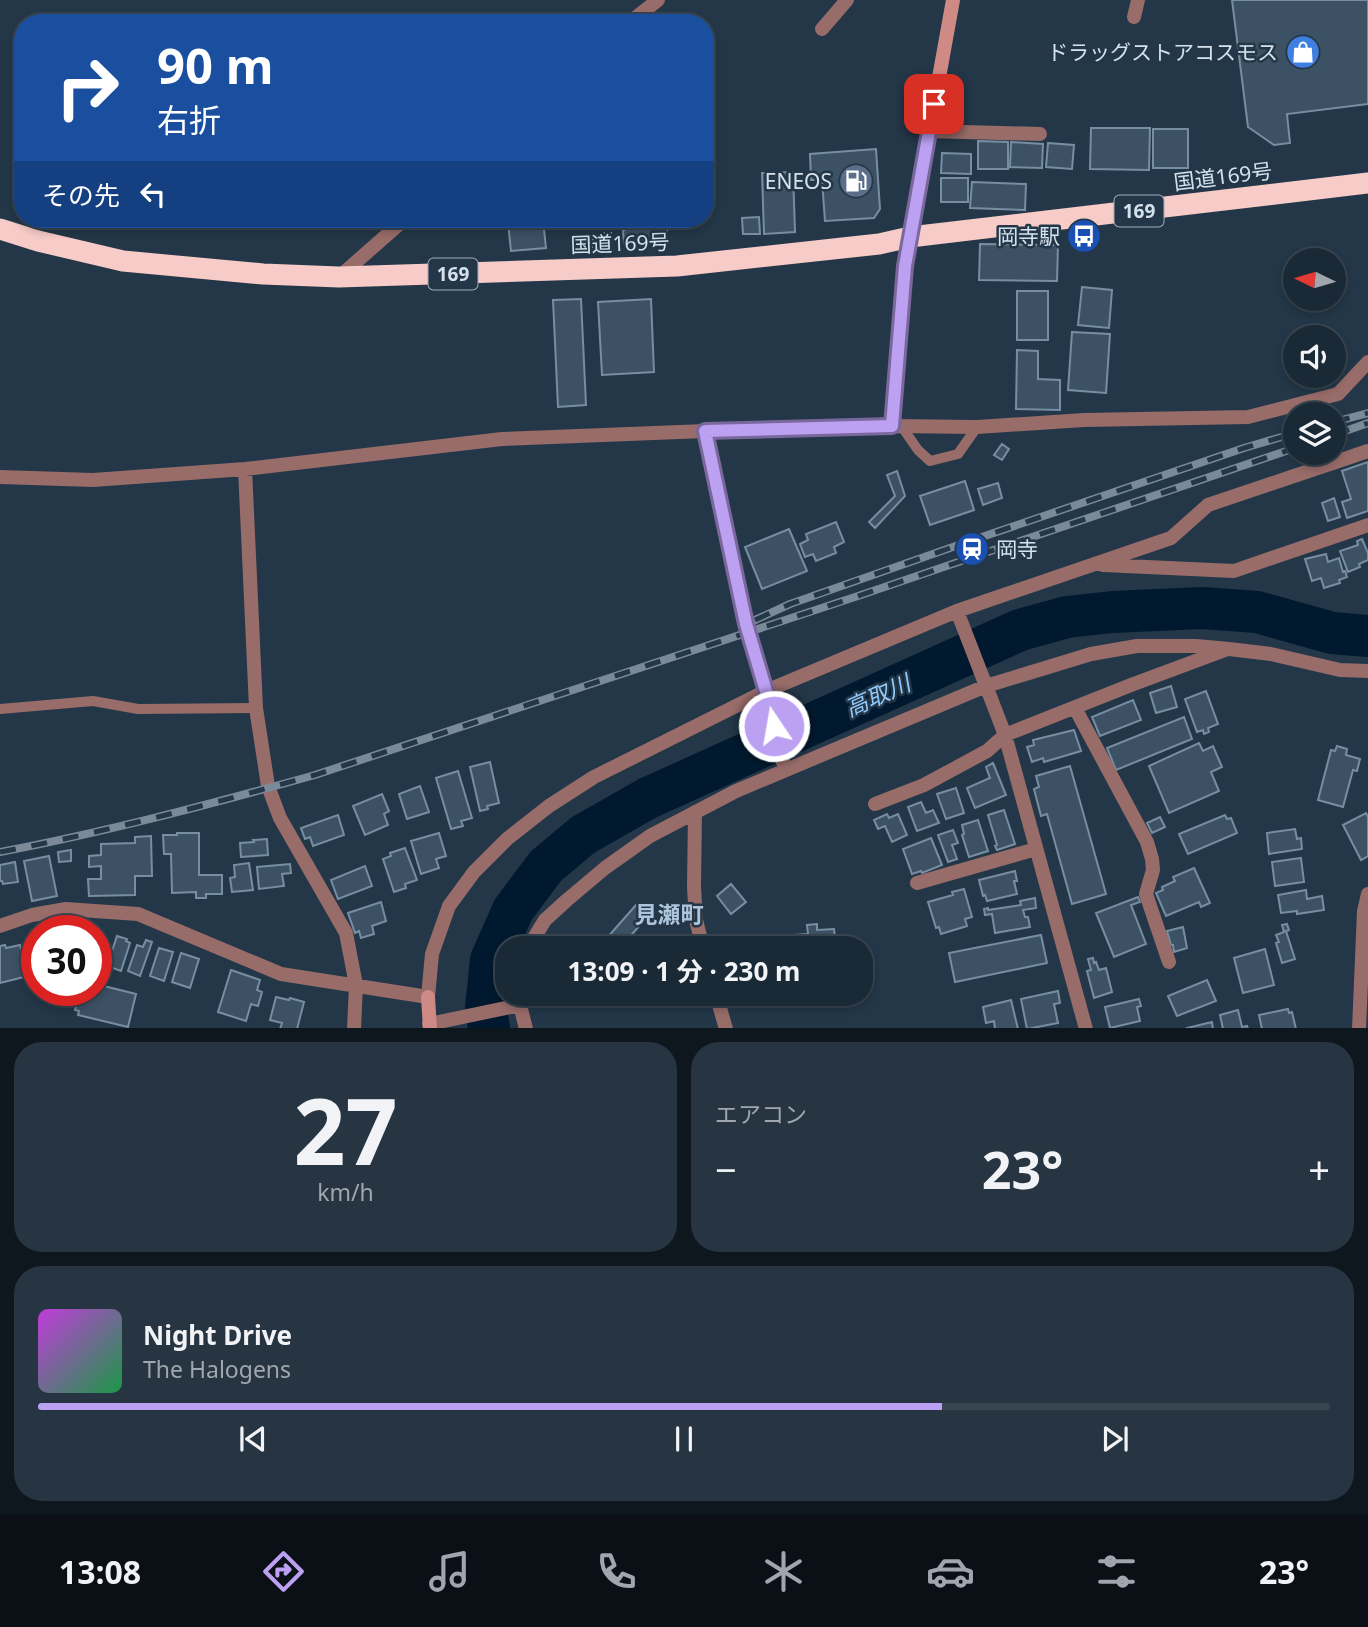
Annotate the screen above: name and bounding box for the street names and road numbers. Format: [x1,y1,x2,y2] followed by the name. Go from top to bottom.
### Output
[1172,156,1274,196] street label: 国道169号
[1114,196,1164,226] road number: 169
[570,227,670,259] street label: 国道169号
[428,258,477,290] road number: 169

